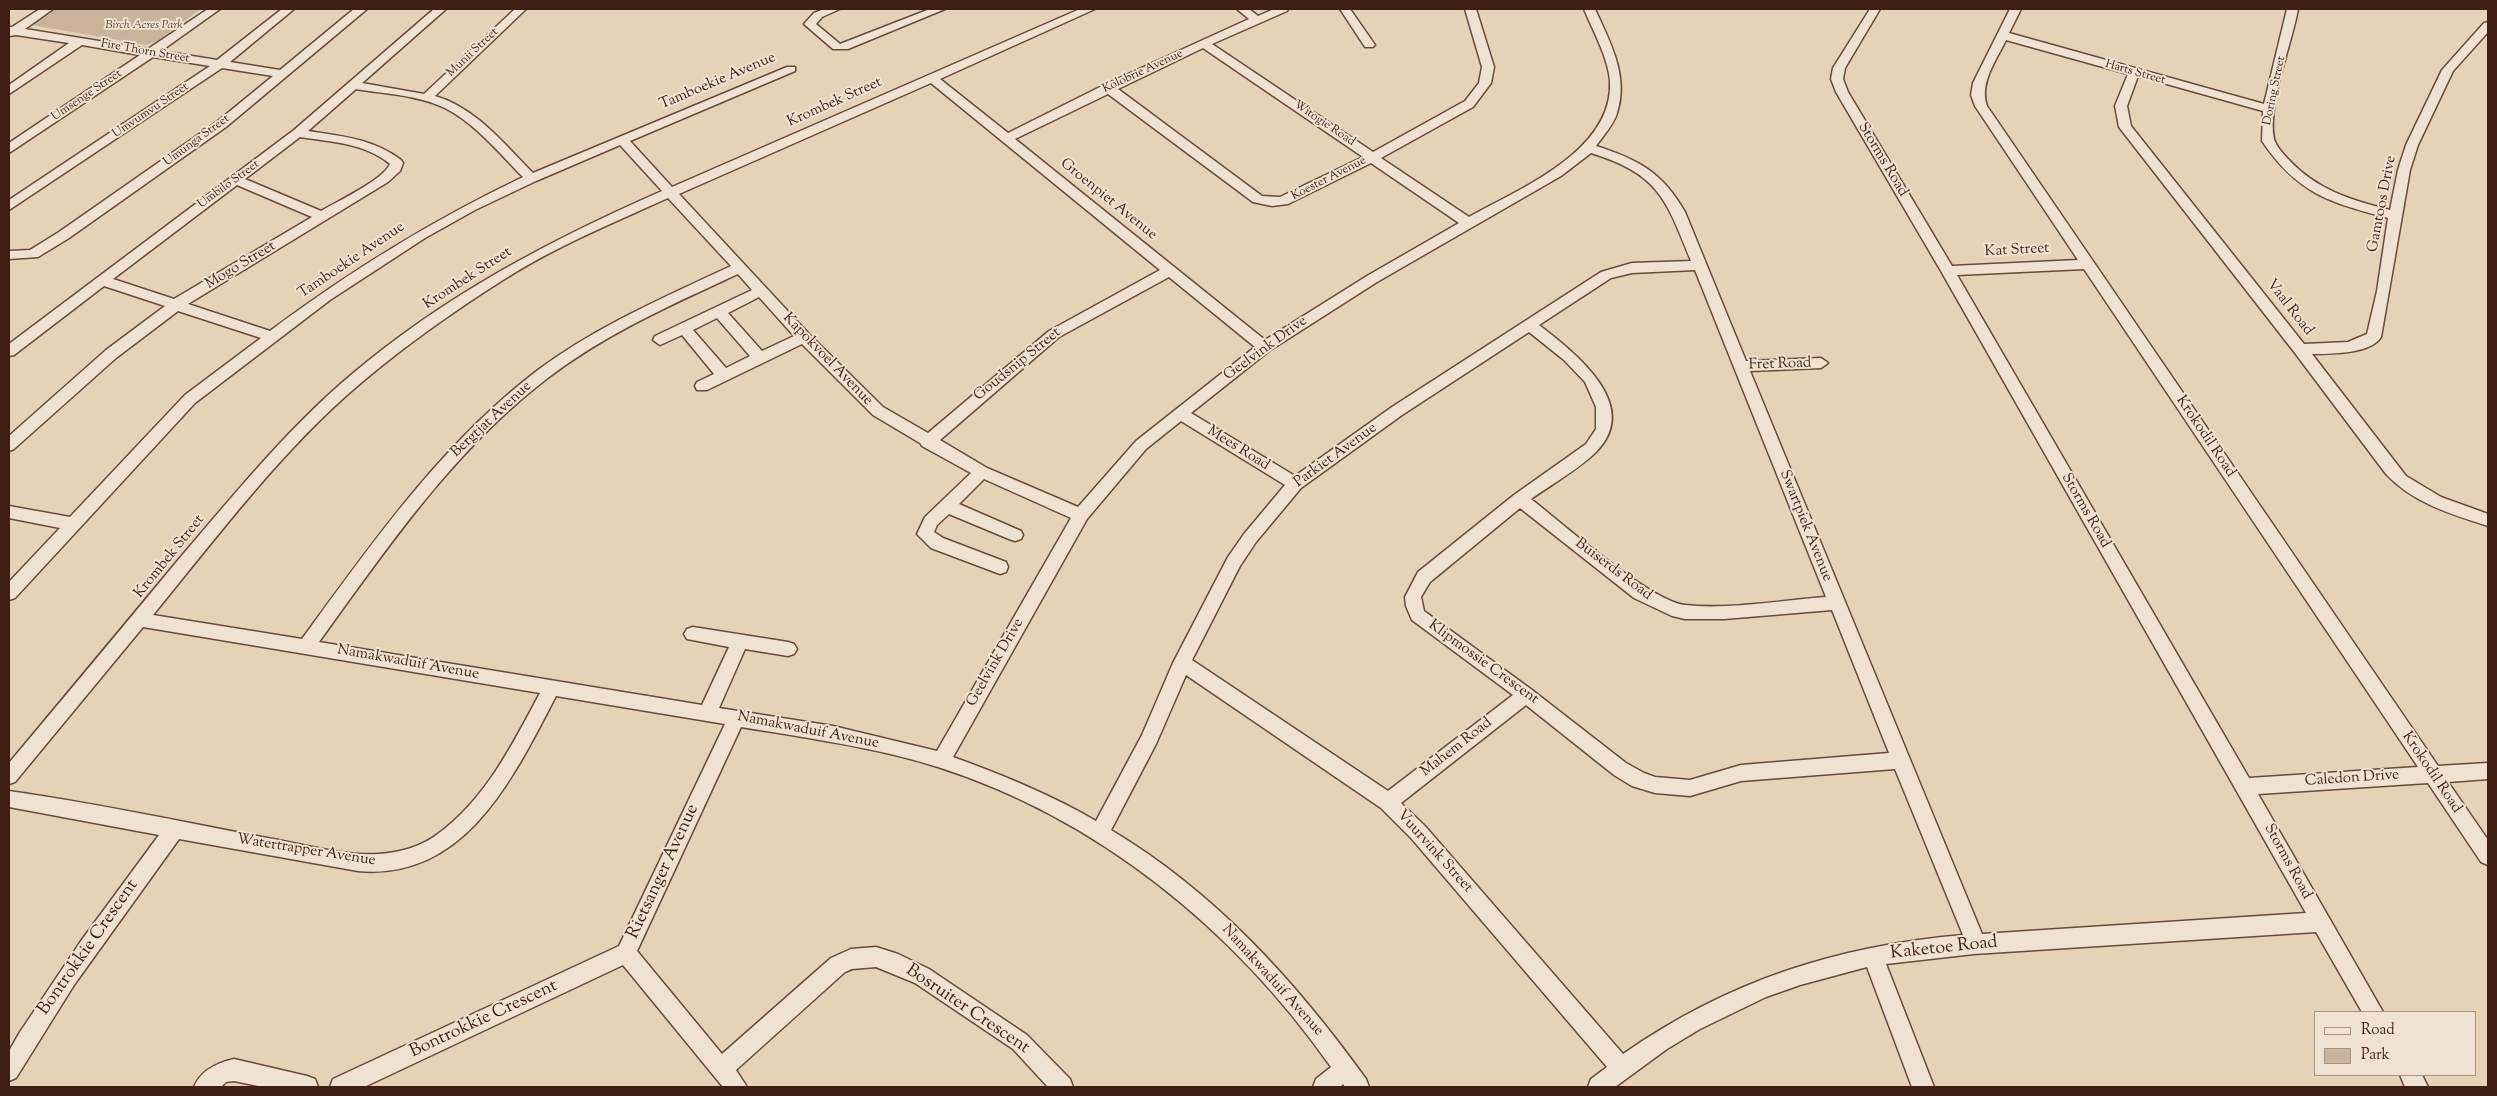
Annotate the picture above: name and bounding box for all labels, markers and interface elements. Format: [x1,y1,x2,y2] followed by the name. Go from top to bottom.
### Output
[105,19,183,33] park label: Birch Acres Park
[444,25,502,81] street label: Munii Street
[100,37,190,67] street label: Fire Thorn Street
[1101,47,1185,97] street label: Kolobrie Avenue
[657,49,779,115] street label: Tamboekie Avenue
[2261,55,2289,127] street label: Doring Street
[2103,58,2167,88] street label: Harts Street
[49,67,125,125] street label: Umsenge Street
[785,74,885,132] street label: Krombek Street
[110,80,192,142] street label: Umvumvu Street
[1291,98,1357,150] street label: Witogie Road
[161,112,233,170] street label: Umunga Street
[1853,120,1911,200] street label: Storms Road
[1289,154,1369,204] street label: Koester Avenue
[2365,154,2401,254] street label: Gamtoos Drive
[1056,155,1160,245] street label: Groenpiet Avenue
[195,158,263,212] street label: Umbilo Street
[295,219,409,303] street label: Tamboekie Avenue
[202,238,280,294] street label: Mogo Street
[1984,240,2050,262] street label: Kat Street
[420,244,516,314] street label: Krombek Street
[2262,276,2316,340] street label: Vaal Road
[778,310,876,410] street label: Kapokvoel Avenue
[1221,313,1311,385] street label: Geelvink Drive
[971,324,1065,406] street label: Goudsnip Street
[1748,355,1812,375] street label: Fret Road
[448,378,536,462] street label: Bergtjat Avenue
[2171,393,2239,481] street label: Krokodil Road
[1291,420,1381,492] street label: Parkiet Avenue
[1203,423,1273,475] street label: Mees Road
[1774,468,1836,584] street label: Swartpiek Avenue
[2056,471,2114,551] street label: Storms Road
[131,512,209,602] street label: Krombek Street
[1571,535,1655,605] street label: Buiserds Road
[964,616,1028,710] street label: Geelvink Drive
[1424,617,1542,709] street label: Klipmossie Crescent
[336,642,480,684] street label: Namakwaduif Avenue
[736,708,880,754] street label: Namakwaduif Avenue
[1418,715,1496,781] street label: Mahem Road
[2397,729,2465,817] street label: Krokodil Road
[2304,767,2400,791] street label: Caledon Drive
[623,801,705,943] street label: Rietsanger Avenue
[1392,807,1476,897] street label: Vuurvink Street
[2259,821,2315,903] street label: Storms Road
[235,831,377,871] street label: Watertrapper Avenue
[34,876,144,1020] street label: Bontrokkie Crescent
[1217,922,1327,1040] street label: Namakwaduif Avenue
[1889,933,1999,965] street label: Kaketoe Road
[901,960,1033,1060] street label: Bosruiter Crescent
[407,976,561,1064] street label: Bontrokkie Crescent
[2314,1011,2477,1076] legend
[2361,1020,2395,1041] text: Road
[2361,1045,2390,1066] text: Park

